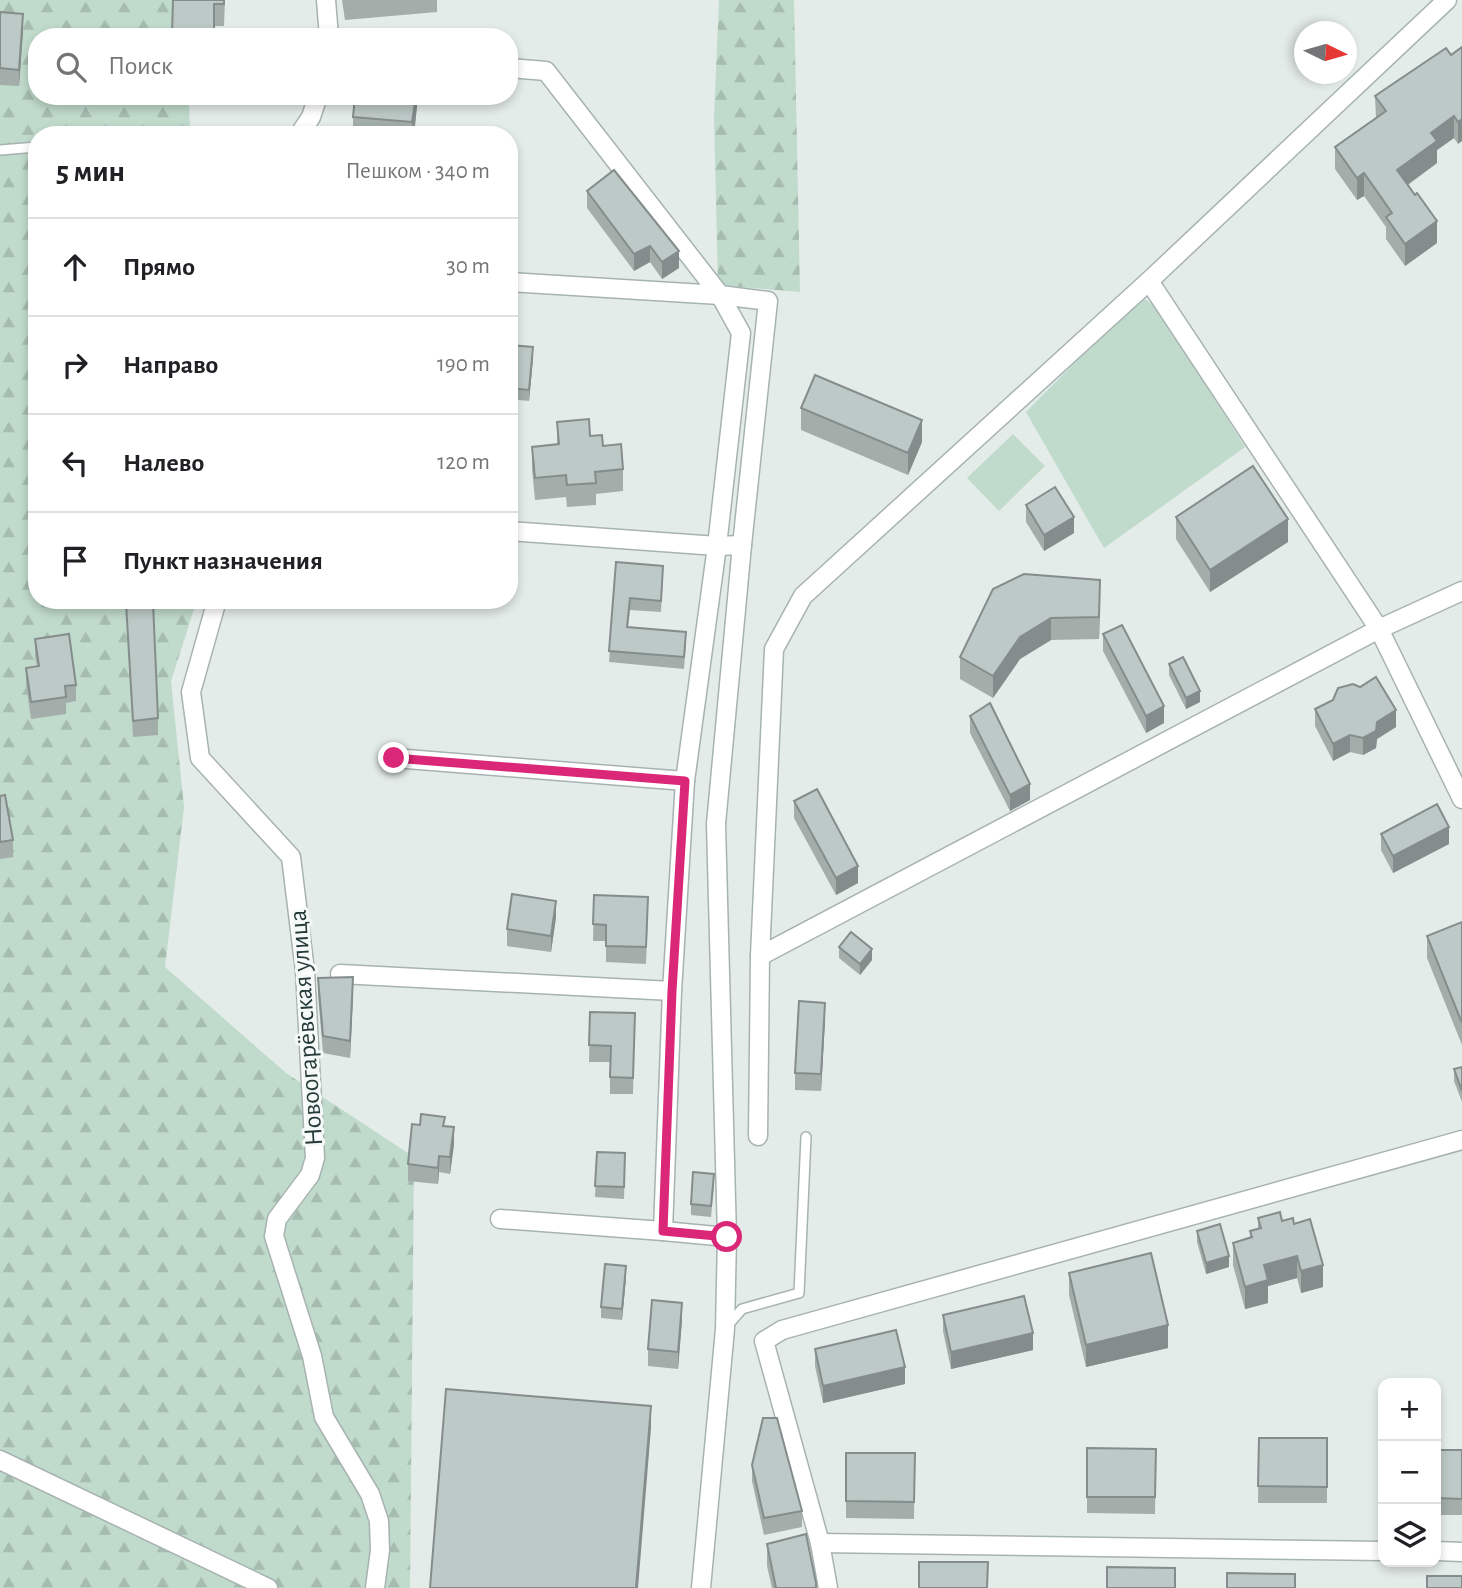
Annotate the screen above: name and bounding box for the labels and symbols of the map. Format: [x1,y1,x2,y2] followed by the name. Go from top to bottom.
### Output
[1294,21,1357,84] north arrow
[378,742,409,773] route end
[285,909,327,1147] street label: Новоогарёвская улица
[711,1221,742,1252] route start

